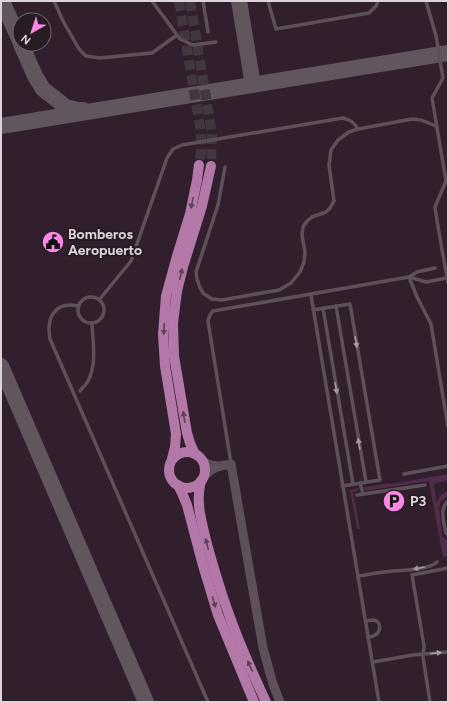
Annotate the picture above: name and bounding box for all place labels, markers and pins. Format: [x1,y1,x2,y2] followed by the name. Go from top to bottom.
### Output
[68,226,142,259] place label: Bomberos Aeropuerto
[40,229,66,255] public building icon: Bomberos Aeropuerto
[381,488,407,514] parking icon: P3
[410,493,426,510] place label: P3

